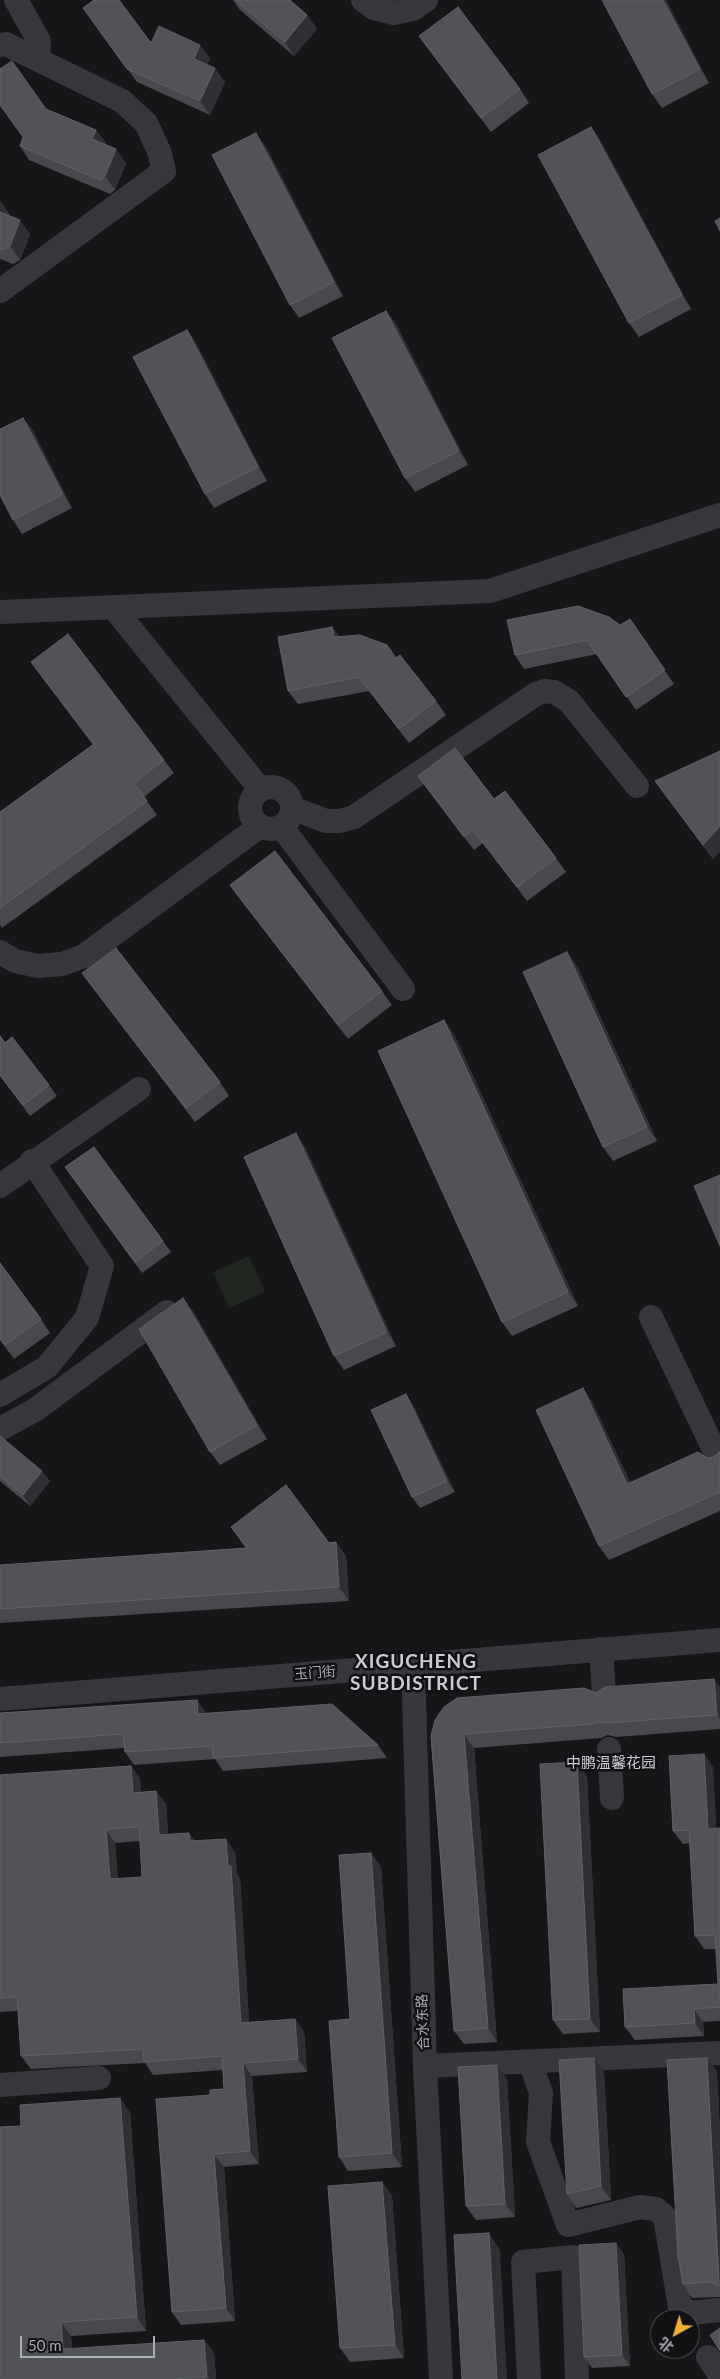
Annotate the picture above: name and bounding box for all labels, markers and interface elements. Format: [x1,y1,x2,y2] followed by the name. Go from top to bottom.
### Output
[349,1651,483,1695] district label: XIGUCHENG SUBDISTRICT
[293,1663,337,1683] street label: 玉门街
[566,1754,656,1772] district label: 中鹏温馨花园
[414,1994,432,2050] street label: 合水东路
[650,2309,700,2359] north arrow
[22,2326,158,2358] scale bar
[655,2334,677,2356] text: 北
[28,2336,62,2354] text: 50 m

